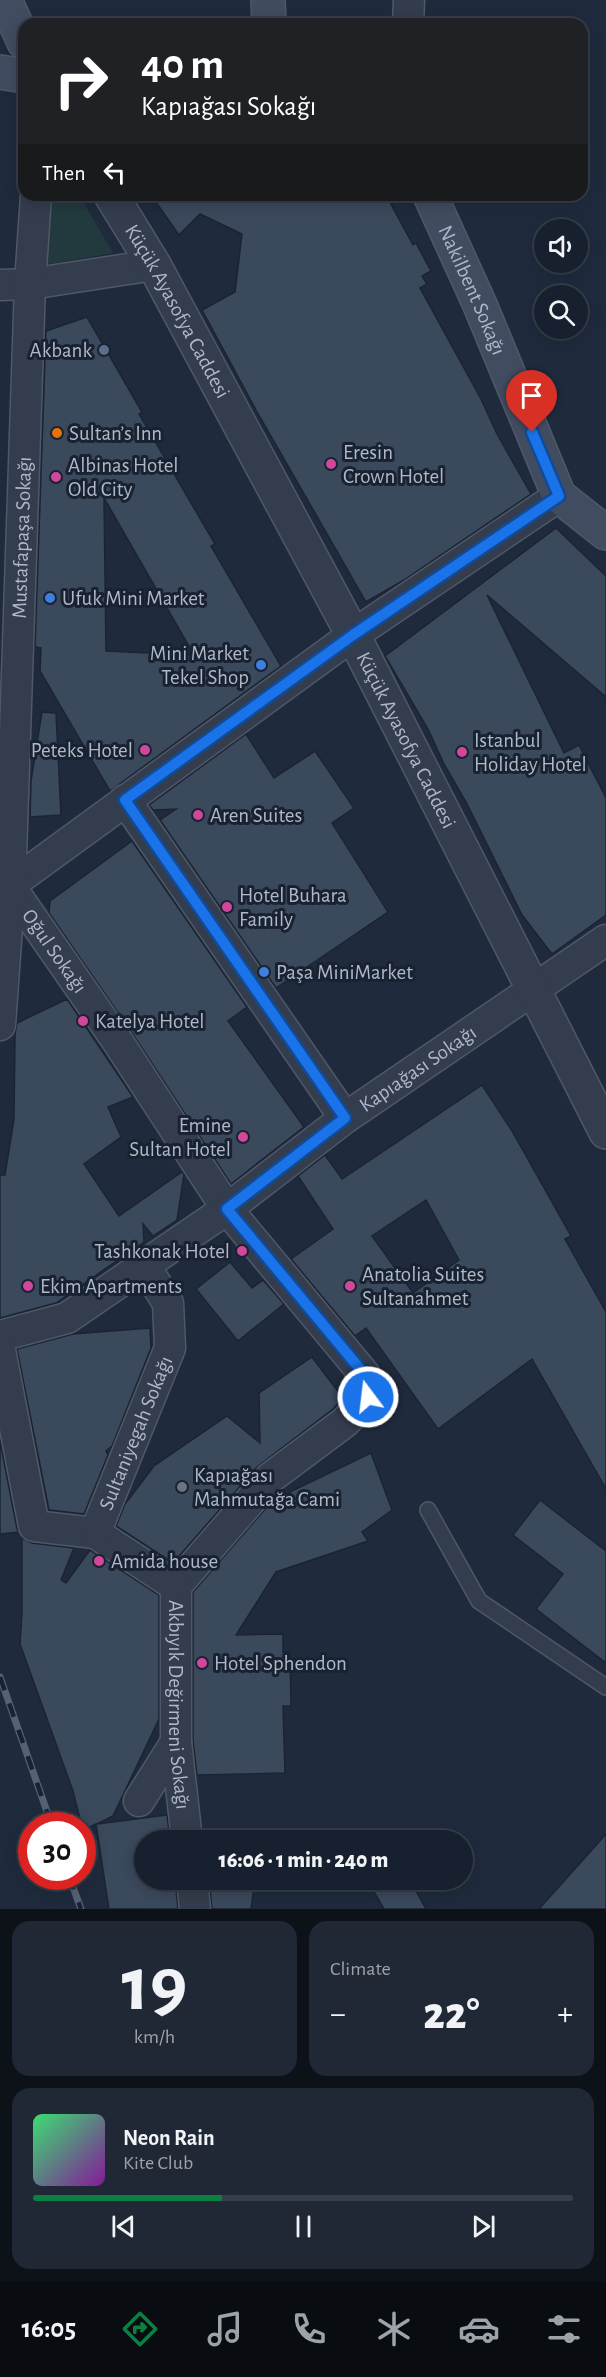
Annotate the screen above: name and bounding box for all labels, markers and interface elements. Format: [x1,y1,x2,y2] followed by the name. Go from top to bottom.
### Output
[42,42,120,120] icon: right
[141,44,224,86] text: 40 m
[141,93,316,120] text: Kapıağası Sokağı
[98,156,131,189] icon: left
[42,162,86,184] text: Then
[534,219,588,339] map controls
[534,219,588,273] button: sound
[121,221,234,402] street label: Küçük Ayasofya Caddesi
[435,222,510,358] street label: Nakilbent Sokağı
[534,285,588,339] button: search
[30,340,92,361] place label: Akbank
[97,343,111,357] marker: Akbank
[506,370,557,432] pin
[515,379,548,412] icon: arrive
[69,423,162,444] place label: Sultan’s Inn
[50,426,64,440] marker: Sultan’s Inn
[343,442,444,487] place label: Eresin Crown Hotel
[68,455,179,500] place label: Albinas Hotel Old City
[8,456,35,619] street label: Mustafapaşa Sokağı
[324,457,338,471] marker: Eresin Crown Hotel
[49,470,63,484] marker: Albinas Hotel Old City
[62,588,205,609] place label: Ufuk Mini Market
[43,591,57,605] marker: Ufuk Mini Market
[150,643,249,688] place label: Mini Market Tekel Shop
[353,648,460,832] street label: Küçük Ayasofya Caddesi
[254,658,268,672] marker: Mini Market Tekel Shop
[474,730,587,775] place label: Istanbul Holiday Hotel
[31,740,133,761] place label: Peteks Hotel
[138,743,152,757] marker: Peteks Hotel
[455,745,469,759] marker: Istanbul Holiday Hotel
[210,805,302,826] place label: Aren Suites
[191,808,205,822] marker: Aren Suites
[239,885,347,930] place label: Hotel Buhara Family
[220,900,234,914] marker: Hotel Buhara Family
[18,905,91,997] street label: Oğul Sokağı
[276,962,413,983] place label: Paşa MiniMarket
[257,965,271,979] marker: Paşa MiniMarket
[95,1011,205,1032] place label: Katelya Hotel
[76,1014,90,1028] marker: Katelya Hotel
[355,1021,480,1116] street label: Kapıağası Sokağı
[129,1115,231,1160] place label: Emine Sultan Hotel
[236,1130,250,1144] marker: Emine Sultan Hotel
[94,1241,230,1262] place label: Tashkonak Hotel
[235,1244,249,1258] marker: Tashkonak Hotel
[362,1264,484,1309] place label: Anatolia Suites Sultanahmet
[40,1276,182,1297] place label: Ekim Apartments
[21,1279,35,1293] marker: Ekim Apartments
[343,1279,357,1293] marker: Anatolia Suites Sultanahmet
[95,1353,176,1513] street label: Sultaniyegah Sokağı
[336,1365,400,1429] position arrow
[194,1465,340,1510] place label: Kapıağası Mahmutağa Cami
[175,1480,189,1494] marker: Kapıağası Mahmutağa Cami
[111,1551,218,1572] place label: Amida house
[92,1554,106,1568] marker: Amida house
[166,1600,194,1810] street label: Akbıyık Değirmeni Sokağı
[214,1653,347,1674] place label: Hotel Sphendon
[195,1656,209,1670] marker: Hotel Sphendon
[18,1812,96,1890] speed limit sign: 30
[219,1849,388,1871] text: 16:06 · 1 min · 240 m
[122,1947,187,2025] text: 19
[330,1959,391,1979] text: Climate
[423,1992,480,2037] text: 22°
[330,1998,346,2031] text: −
[557,1998,573,2031] text: +
[134,2027,175,2047] text: km/h
[123,2127,215,2149] text: Neon Rain
[123,2153,193,2173] text: Kite Club
[107,2210,140,2243] icon: previous
[287,2210,320,2243] icon: pause
[467,2210,500,2243] icon: next
[119,2308,161,2350] icon: directions
[204,2308,246,2350] icon: music
[288,2308,330,2350] icon: phone
[373,2308,415,2350] icon: climate
[458,2308,500,2350] icon: car
[543,2308,585,2350] icon: filters
[21,2315,76,2342] text: 16:05

